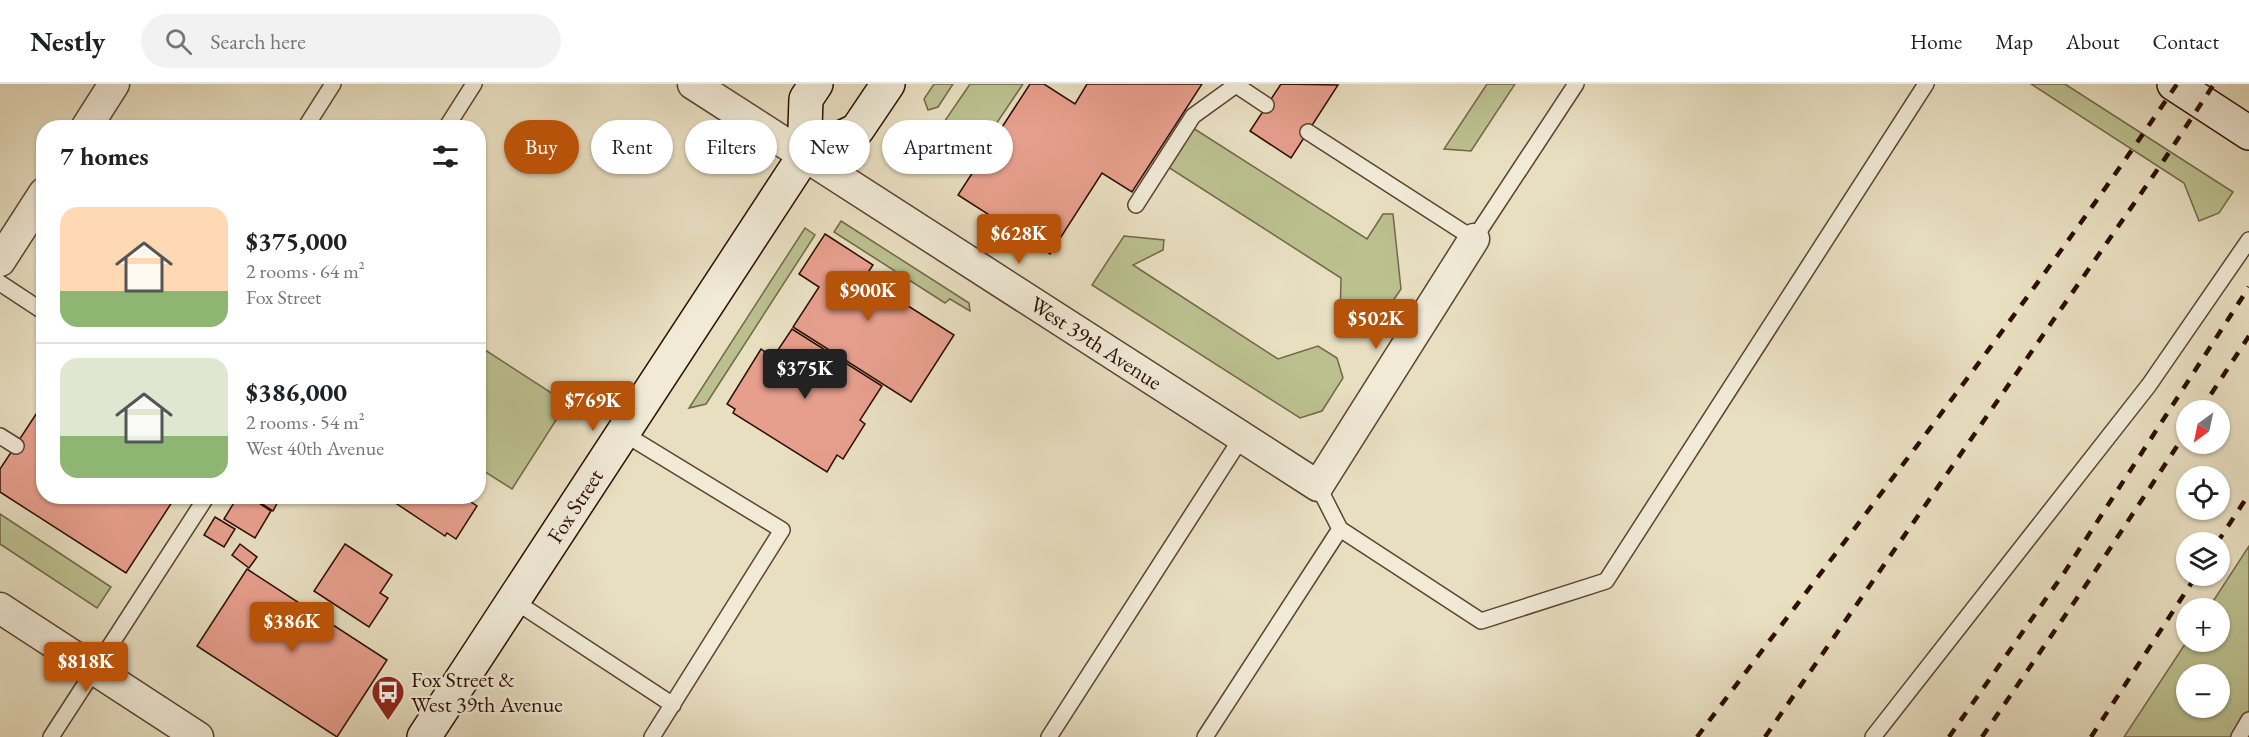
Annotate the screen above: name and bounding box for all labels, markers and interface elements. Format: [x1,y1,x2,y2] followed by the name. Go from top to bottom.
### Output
[141,14,561,68] search box
[30,23,105,59] text: Nestly
[162,25,195,58] icon: search
[210,27,306,56] text: Search here
[1910,28,1962,55] text: Home
[1995,28,2033,55] text: Map
[2066,28,2119,55] text: About
[2152,28,2219,55] text: Contact
[504,120,579,174] chip: Buy
[591,120,673,174] chip: Rent
[685,120,777,174] chip: Filters
[789,120,870,174] chip: New
[882,120,1013,174] chip: Apartment
[60,139,149,173] text: 7 homes
[429,140,462,173] icon: filters
[977,214,1061,265] pin: $628K
[991,220,1047,246] text: $628K
[246,224,347,258] text: $375,000
[108,231,180,303] icon: home
[246,258,365,284] text: 2 rooms · 64 m²
[826,271,910,322] pin: $900K
[840,277,896,303] text: $900K
[246,284,321,310] text: Fox Street
[1024,289,1168,397] street label: West 39th Avenue
[1334,299,1418,350] pin: $502K
[1348,305,1404,331] text: $502K
[763,349,847,400] pin: $375K
[777,355,833,381] text: $375K
[246,375,347,409] text: $386,000
[551,381,635,432] pin: $769K
[108,382,180,454] icon: home
[565,387,621,413] text: $769K
[2176,400,2230,454] north arrow
[2176,400,2230,718] map controls
[246,409,365,435] text: 2 rooms · 54 m²
[246,435,384,461] text: West 40th Avenue
[540,463,610,549] street label: Fox Street
[2176,466,2230,520] button: locate
[2176,532,2230,586] button: layers
[2176,598,2230,652] button: +
[250,602,334,653] pin: $386K
[264,608,320,634] text: $386K
[44,642,128,693] pin: $818K
[58,648,114,674] text: $818K
[2176,664,2230,718] button: −
[411,665,563,719] place label: Fox Street & West 39th Avenue
[370,674,406,721] bus stop icon: Fox Street & West 39th Avenue

